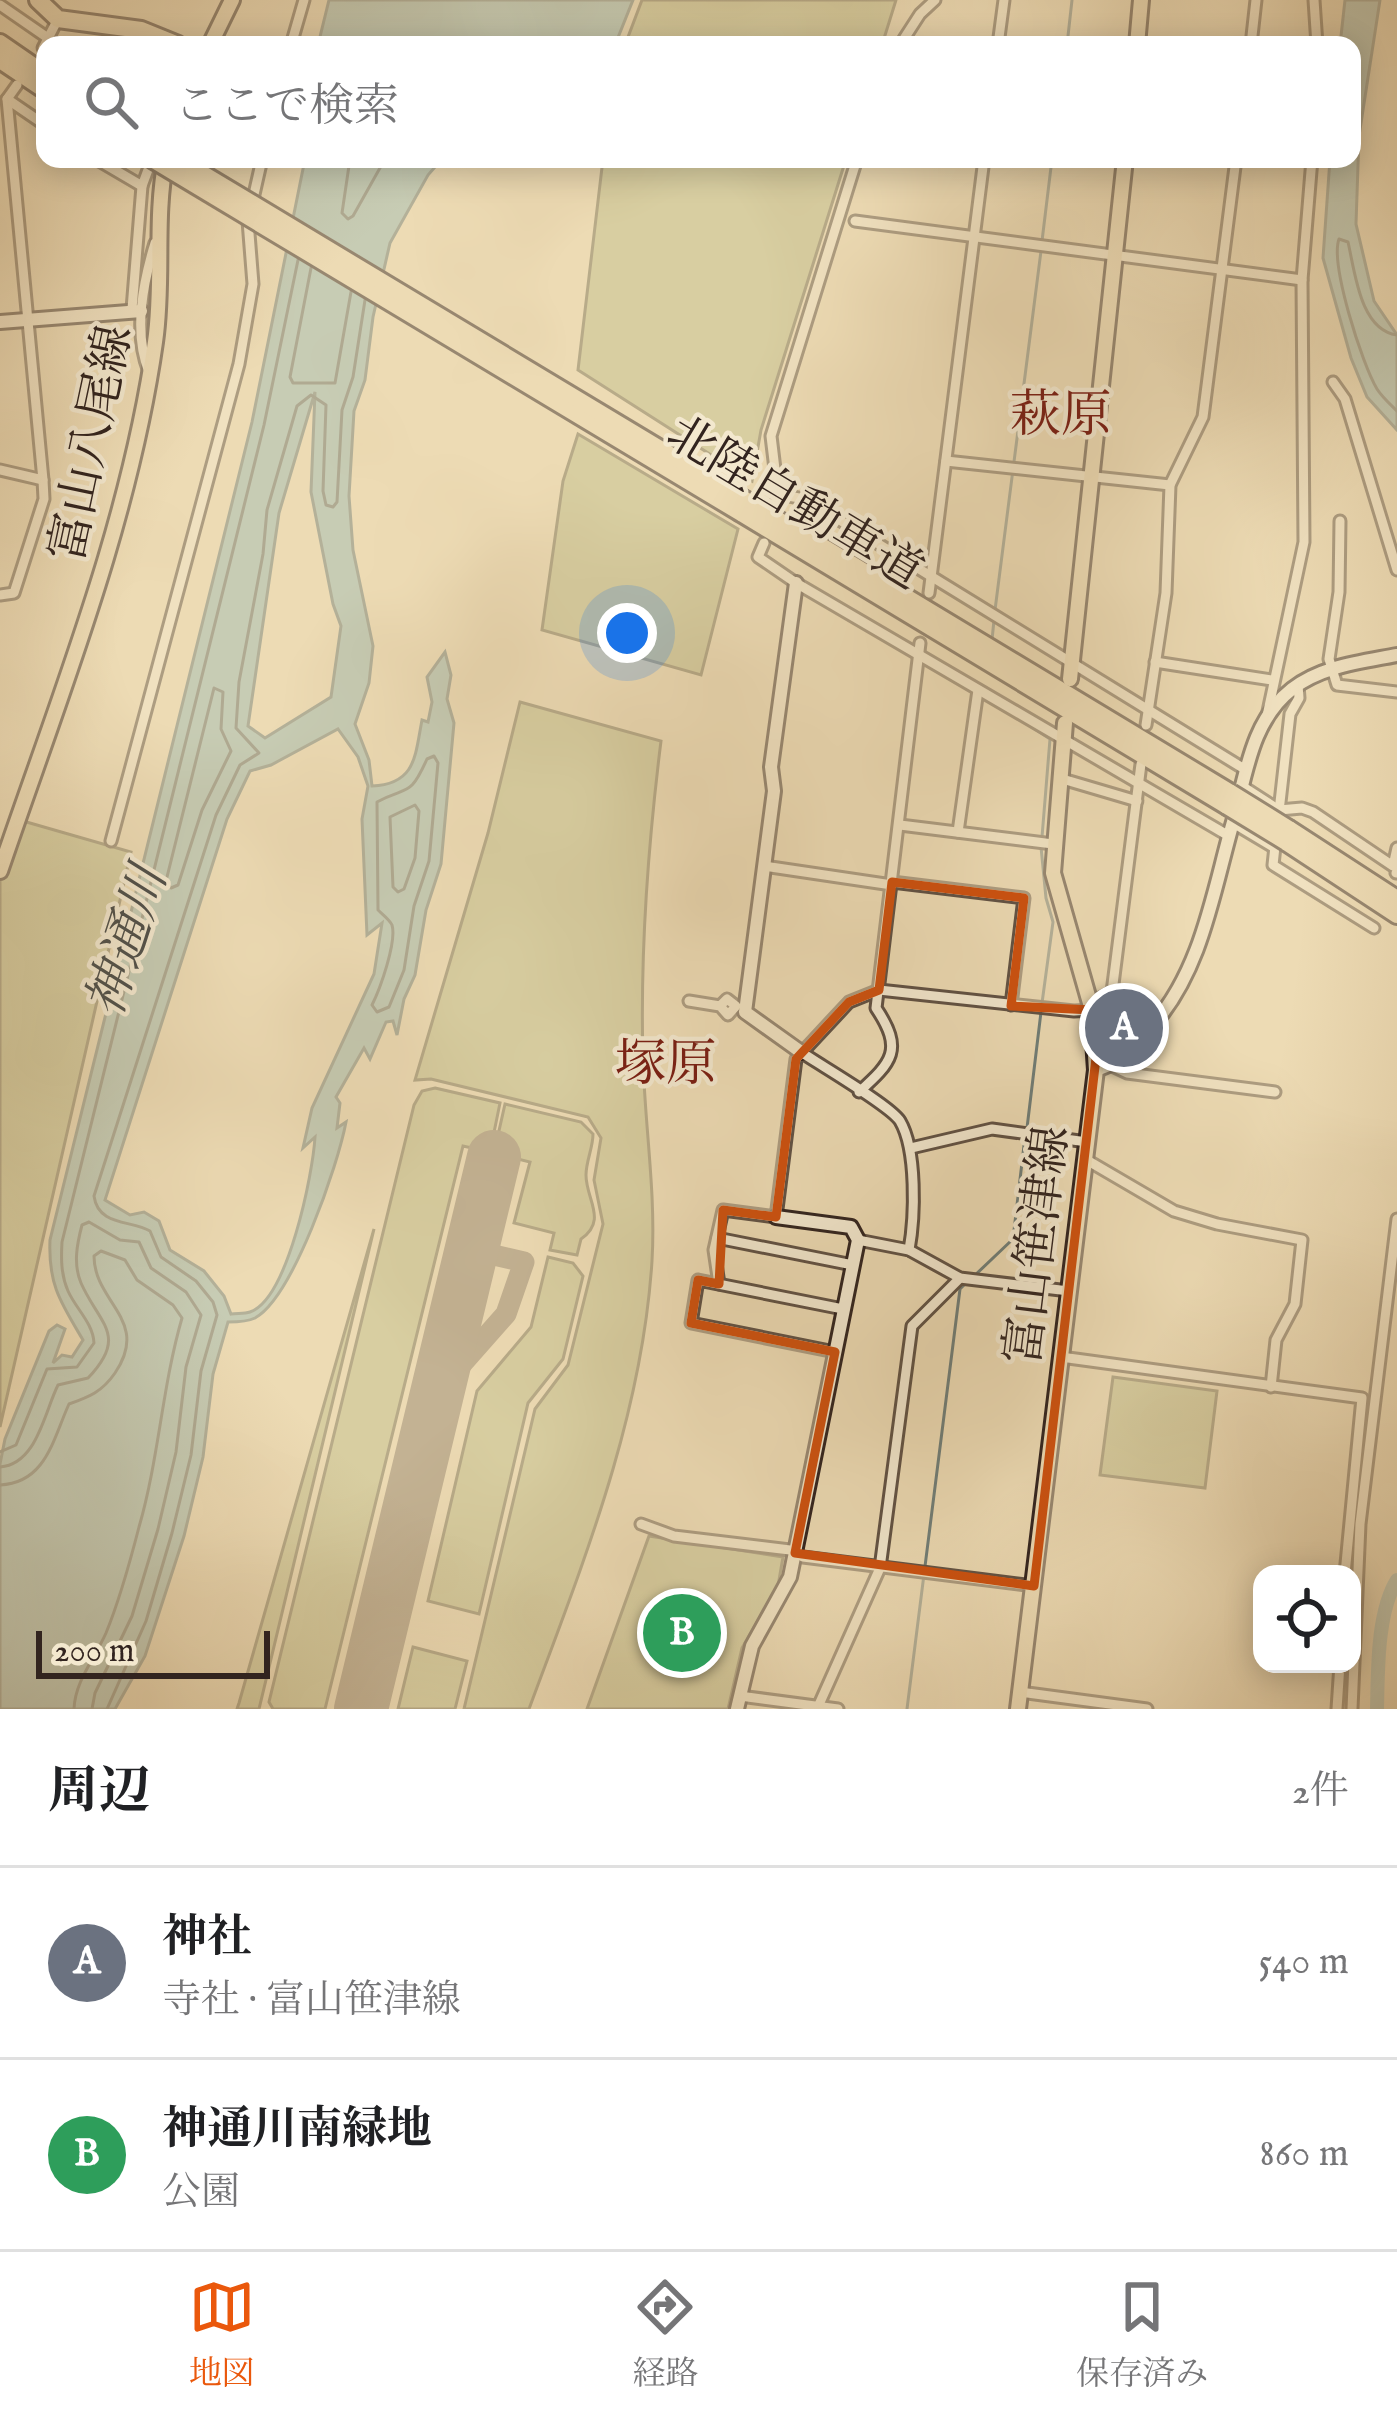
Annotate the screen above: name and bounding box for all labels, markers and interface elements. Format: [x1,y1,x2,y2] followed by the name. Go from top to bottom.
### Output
[36,36,1361,168] search box
[78,69,144,135] icon: search
[174,79,399,136] text: ここで検索
[39,320,147,567] street label: 富山八尾線
[1010,385,1112,450] district label: 萩原
[655,405,933,604] street label: 北陸自動車道
[597,603,657,663] your location
[75,855,185,1025] water label: 神通川
[1085,983,1163,1073] pin: A
[615,1034,717,1099] district label: 塚原
[995,1123,1083,1368] street label: 富山笹津線
[1253,1565,1361,1673] map controls
[1253,1565,1361,1673] button: locate
[643,1588,721,1678] pin: B
[36,1625,270,1678] scale bar
[54,1631,135,1673] text: 200 m
[48,1761,150,1826] text: 周辺
[1292,1768,1349,1817] text: 2件
[162,1910,252,1967] text: 神社
[74,1938,100,1987] text: A
[1258,1938,1349,1987] text: 540 m
[162,1977,461,2026] text: 寺社 · 富山笹津線
[162,2102,432,2159] text: 神通川南緑地
[74,2130,100,2179] text: B
[1259,2130,1349,2179] text: 860 m
[162,2169,240,2218] text: 公園
[189,2274,255,2396] tab: 地図
[632,2274,698,2396] tab: 経路
[1076,2274,1208,2396] tab: 保存済み

